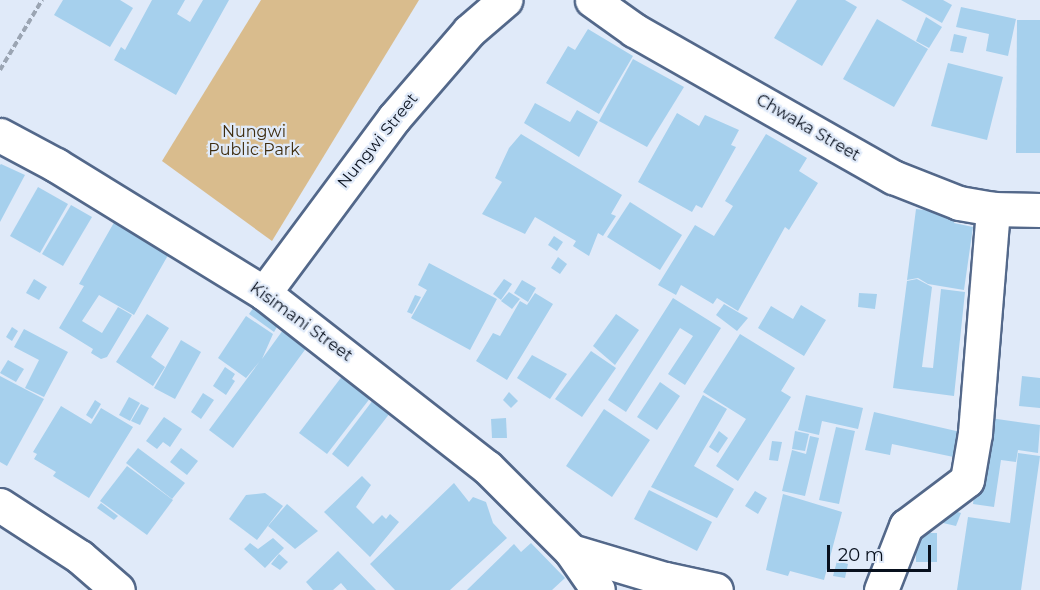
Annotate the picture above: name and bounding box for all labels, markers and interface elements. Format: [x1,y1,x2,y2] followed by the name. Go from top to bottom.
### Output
[334,90,422,192] street label: Nungwi Street
[753,91,863,165] street label: Chwaka Street
[208,122,300,160] park label: Nungwi Public Park
[246,278,356,366] street label: Kisimani Street
[830,533,934,571] scale bar
[838,544,884,566] text: 20 m

